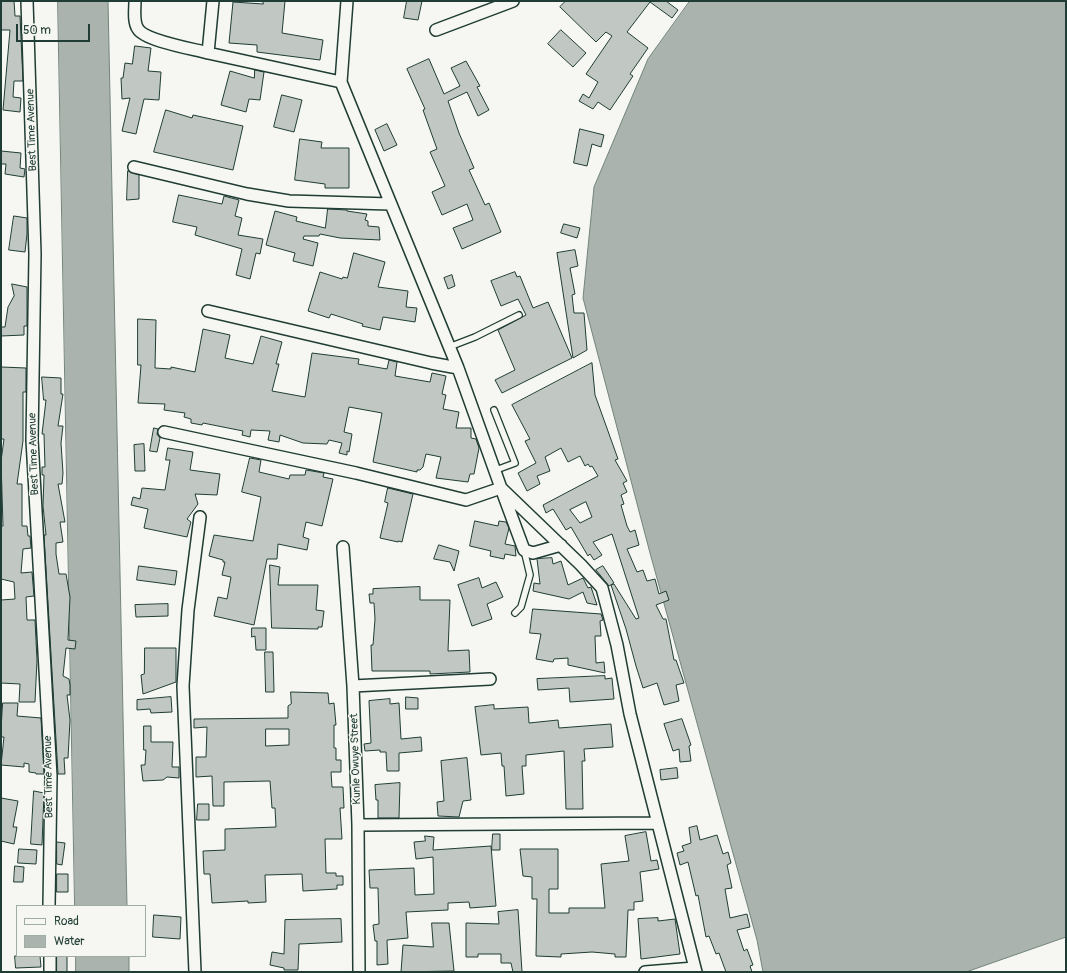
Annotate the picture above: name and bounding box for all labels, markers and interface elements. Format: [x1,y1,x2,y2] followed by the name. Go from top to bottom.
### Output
[18,16,92,42] scale bar
[23,23,51,38] text: 50 m
[24,89,40,171] street label: Best Time Avenue
[26,413,42,495] street label: Best Time Avenue
[348,713,364,805] street label: Kunle Owuye Street
[42,736,56,818] street label: Best Time Avenue
[16,905,146,957] legend
[54,914,79,929] text: Road
[54,934,85,949] text: Water

